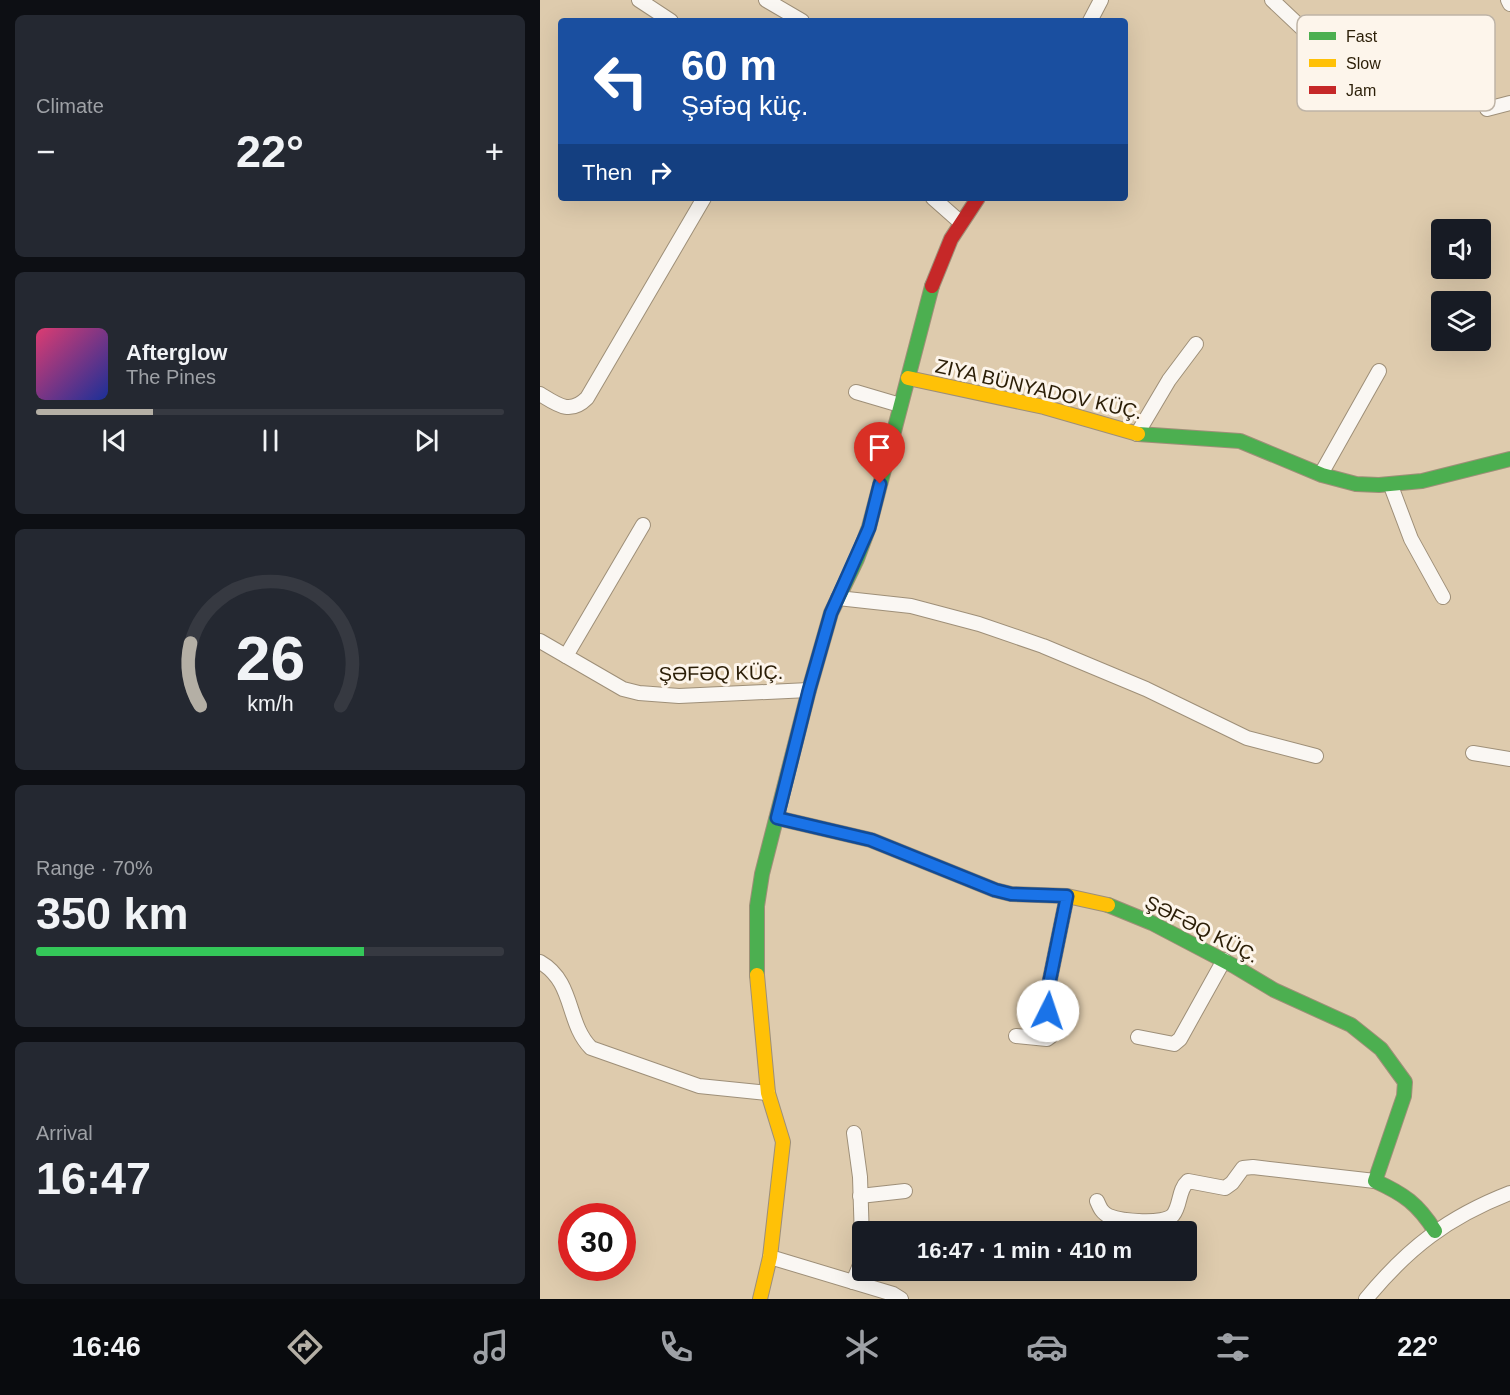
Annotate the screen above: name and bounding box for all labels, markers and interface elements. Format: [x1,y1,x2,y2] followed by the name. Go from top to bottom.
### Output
[1297,15,1495,111] legend
[1346,28,1378,45] text: Fast
[582,42,660,120] icon: left
[681,42,777,89] text: 60 m
[1346,55,1381,72] text: Slow
[1346,82,1376,99] text: Jam
[681,91,809,121] text: Şəfəq küç.
[36,95,104,117] text: Climate
[236,126,304,177] text: 22°
[36,133,55,170] text: −
[485,133,504,170] text: +
[644,156,677,189] icon: right
[582,160,632,185] text: Then
[1431,219,1491,351] map controls
[1431,219,1491,279] button: sound
[1431,291,1491,351] button: layers
[126,340,227,365] text: Afterglow
[933,354,1145,424] street label: ZIYA BÜNYADOV KÜÇ.
[126,366,216,388] text: The Pines
[854,422,905,484] pin
[98,424,131,457] icon: previous
[254,424,287,457] icon: pause
[410,424,443,457] icon: next
[863,431,896,464] icon: arrive
[235,625,305,694] text: 26
[659,661,783,685] street label: ŞƏFƏQ KÜÇ.
[247,693,293,717] text: km/h
[36,857,153,879] text: Range · 70%
[36,888,189,939] text: 350 km
[1142,891,1262,967] street label: ŞƏFƏQ KÜÇ.
[1016,979,1080,1043] position arrow
[36,1122,93,1144] text: Arrival
[36,1153,151,1204] text: 16:47
[558,1203,636,1281] speed limit sign: 30
[917,1238,1132,1263] text: 16:47 · 1 min · 410 m
[284,1326,326,1368] icon: directions
[470,1326,512,1368] icon: music
[655,1326,697,1368] icon: phone
[841,1326,883,1368] icon: climate
[1026,1326,1068,1368] icon: car
[1212,1326,1254,1368] icon: filters
[72,1332,141,1362] text: 16:46
[1397,1332,1438,1362] text: 22°

